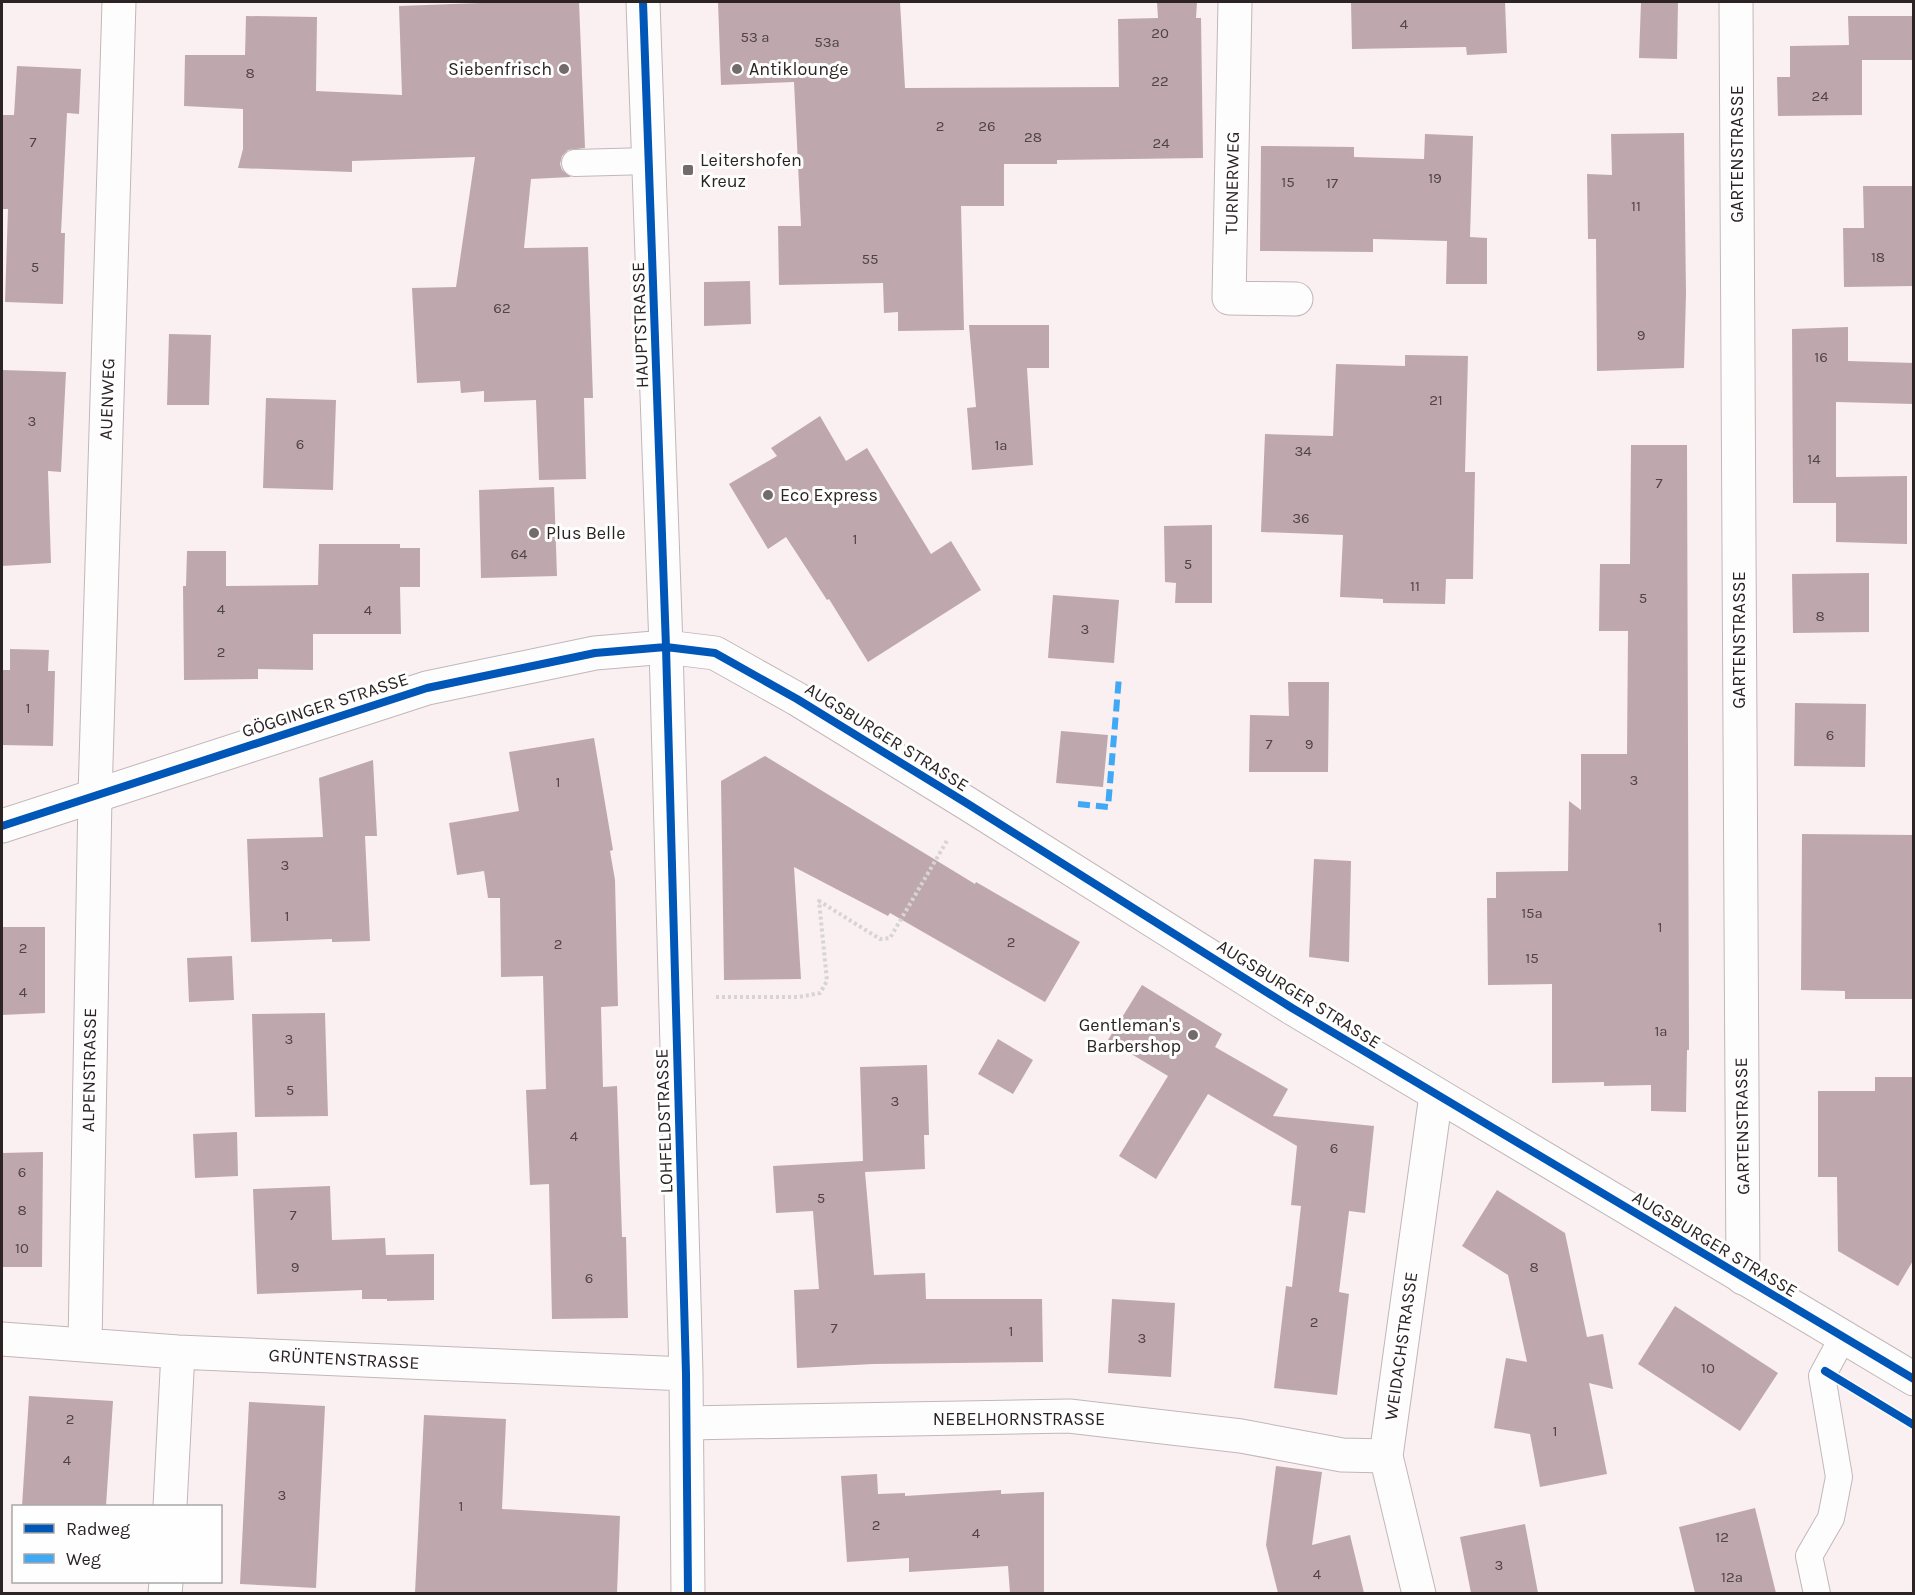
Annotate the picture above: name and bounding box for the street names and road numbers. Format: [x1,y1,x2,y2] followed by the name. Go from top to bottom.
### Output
[1726,85,1748,223] street label: GARTENSTRASSE
[1220,131,1244,235] street label: TURNERWEG
[627,262,653,388] street label: HAUPTSTRASSE
[95,357,119,441] street label: AUENWEG
[1728,571,1750,709] street label: GARTENSTRASSE
[239,668,411,742] street label: GÖGGINGER STRASSE
[801,678,973,796] street label: AUGSBURGER STRASSE
[1213,935,1385,1053] street label: AUGSBURGER STRASSE
[77,1008,101,1132] street label: ALPENSTRASSE
[650,1048,678,1194] street label: LOHFELDSTRASSE
[1730,1057,1754,1195] street label: GARTENSTRASSE
[1628,1186,1802,1302] street label: AUGSBURGER STRASSE
[1380,1270,1422,1422] street label: WEIDACHSTRASSE
[268,1344,420,1374] street label: GRÜNTENSTRASSE
[933,1408,1105,1430] street label: NEBELHORNSTRASSE

